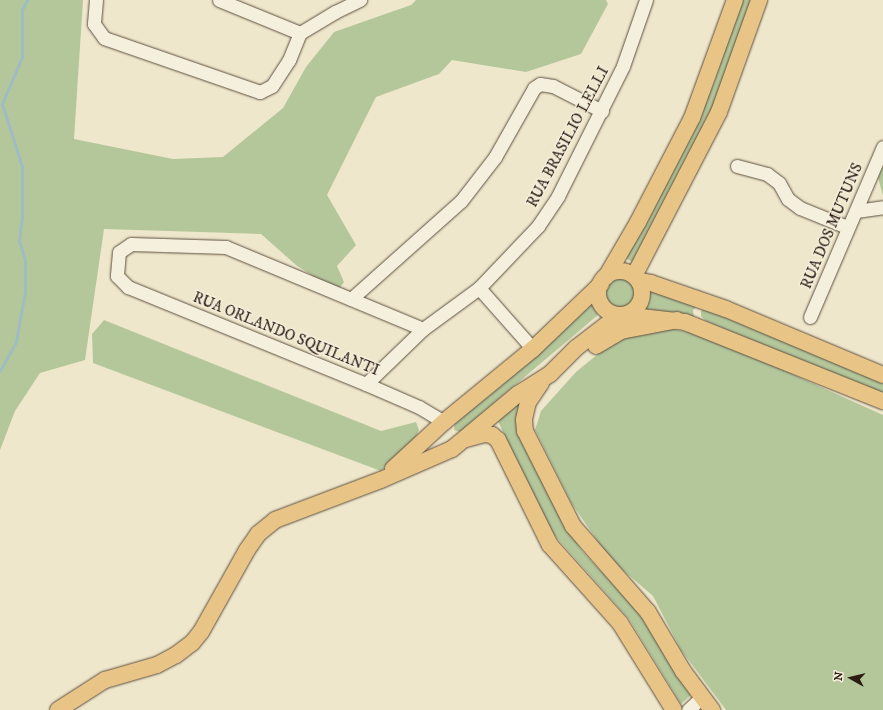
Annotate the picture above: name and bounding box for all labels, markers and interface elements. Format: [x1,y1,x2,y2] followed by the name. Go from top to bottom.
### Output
[523,64,613,210] street label: RUA BRASILIO LELLI
[797,160,867,292] street label: RUA DOS MUTUNS
[190,288,382,380] street label: RUA ORLANDO SQUILANTI
[831,658,871,698] north arrow
[832,671,847,682] text: N

